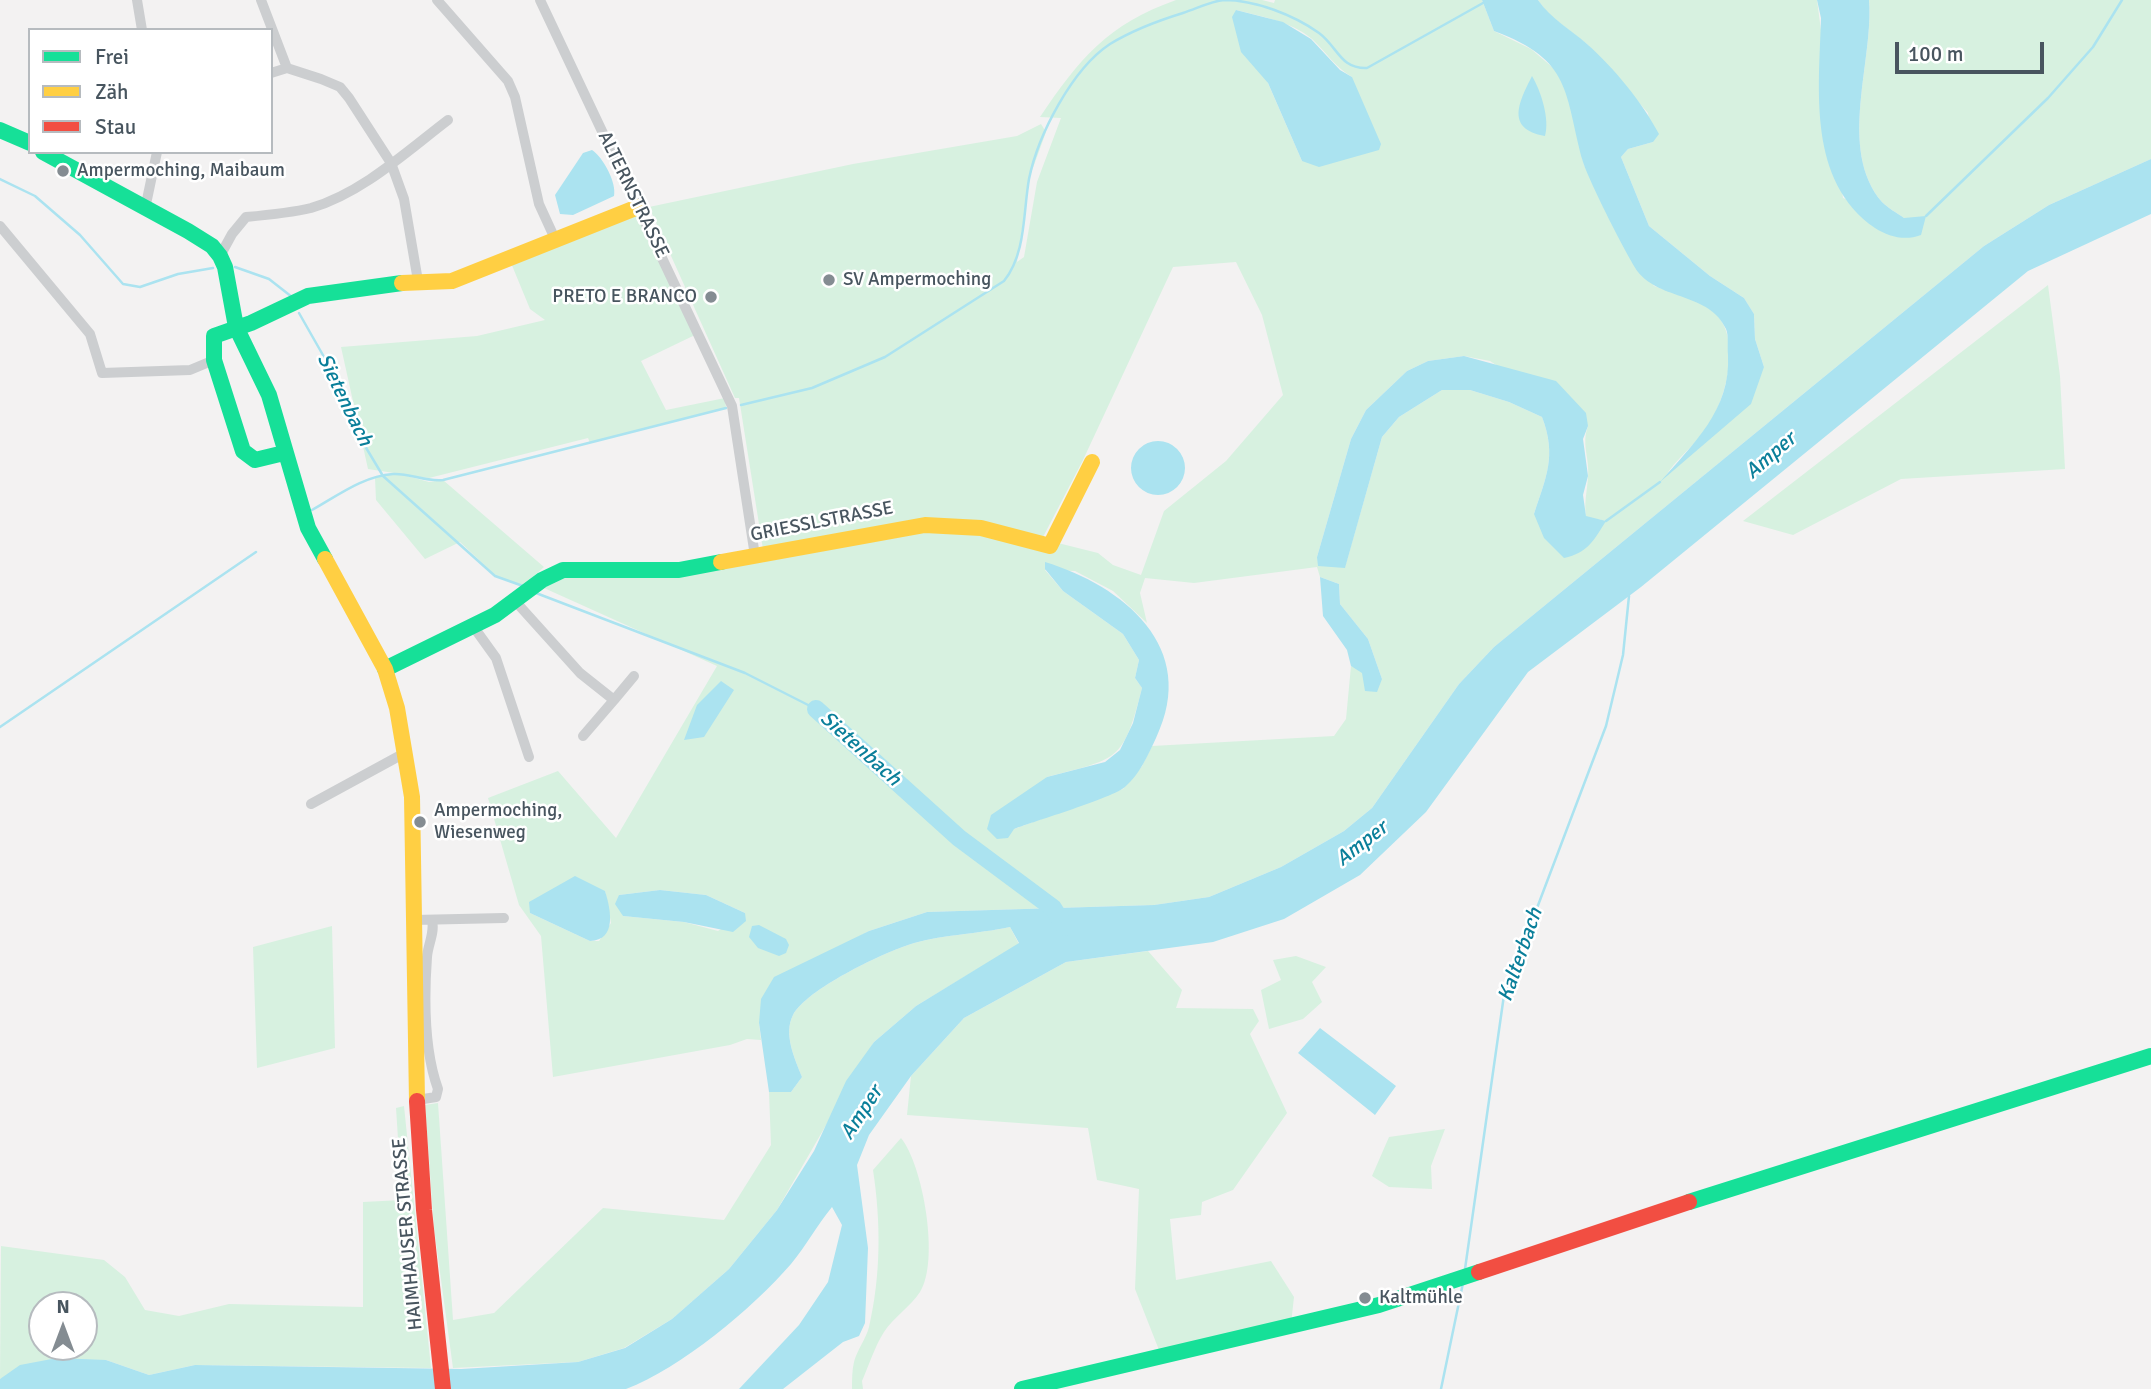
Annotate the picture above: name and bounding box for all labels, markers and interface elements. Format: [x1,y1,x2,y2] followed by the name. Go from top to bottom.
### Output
[28,28,273,154] legend
[1899,28,2048,72] scale bar
[1908,41,1963,67] text: 100 m
[95,44,129,70] text: Frei
[95,79,129,105] text: Zäh
[95,114,136,140] text: Stau
[592,128,674,262] street label: ALTERNSTRASSE
[77,160,285,182] place label: Ampermoching, Maibaum
[55,163,71,179] marker: Ampermoching, Maibaum
[843,269,991,291] place label: SV Ampermoching
[821,272,837,288] marker: SV Ampermoching
[552,286,697,308] place label: PRETO E BRANCO
[703,289,719,305] marker: PRETO E BRANCO
[311,350,377,450] water label: Sietenbach
[1740,427,1802,485] water label: Amper
[749,497,895,547] street label: GRIESSLSTRASSE
[814,706,906,792] water label: Sietenbach
[434,800,562,844] place label: Ampermoching, Wiesenweg
[412,814,428,830] marker: Ampermoching, Wiesenweg
[1331,816,1393,872] water label: Amper
[1493,905,1549,1005] water label: Kalterbach
[835,1081,889,1145] water label: Amper
[388,1137,428,1331] street label: HAIMHAUSER STRASSE
[1379,1287,1463,1309] place label: Kaltmühle
[1357,1290,1373,1306] marker: Kaltmühle
[28,1291,98,1361] north arrow
[56,1295,70,1319] text: N

